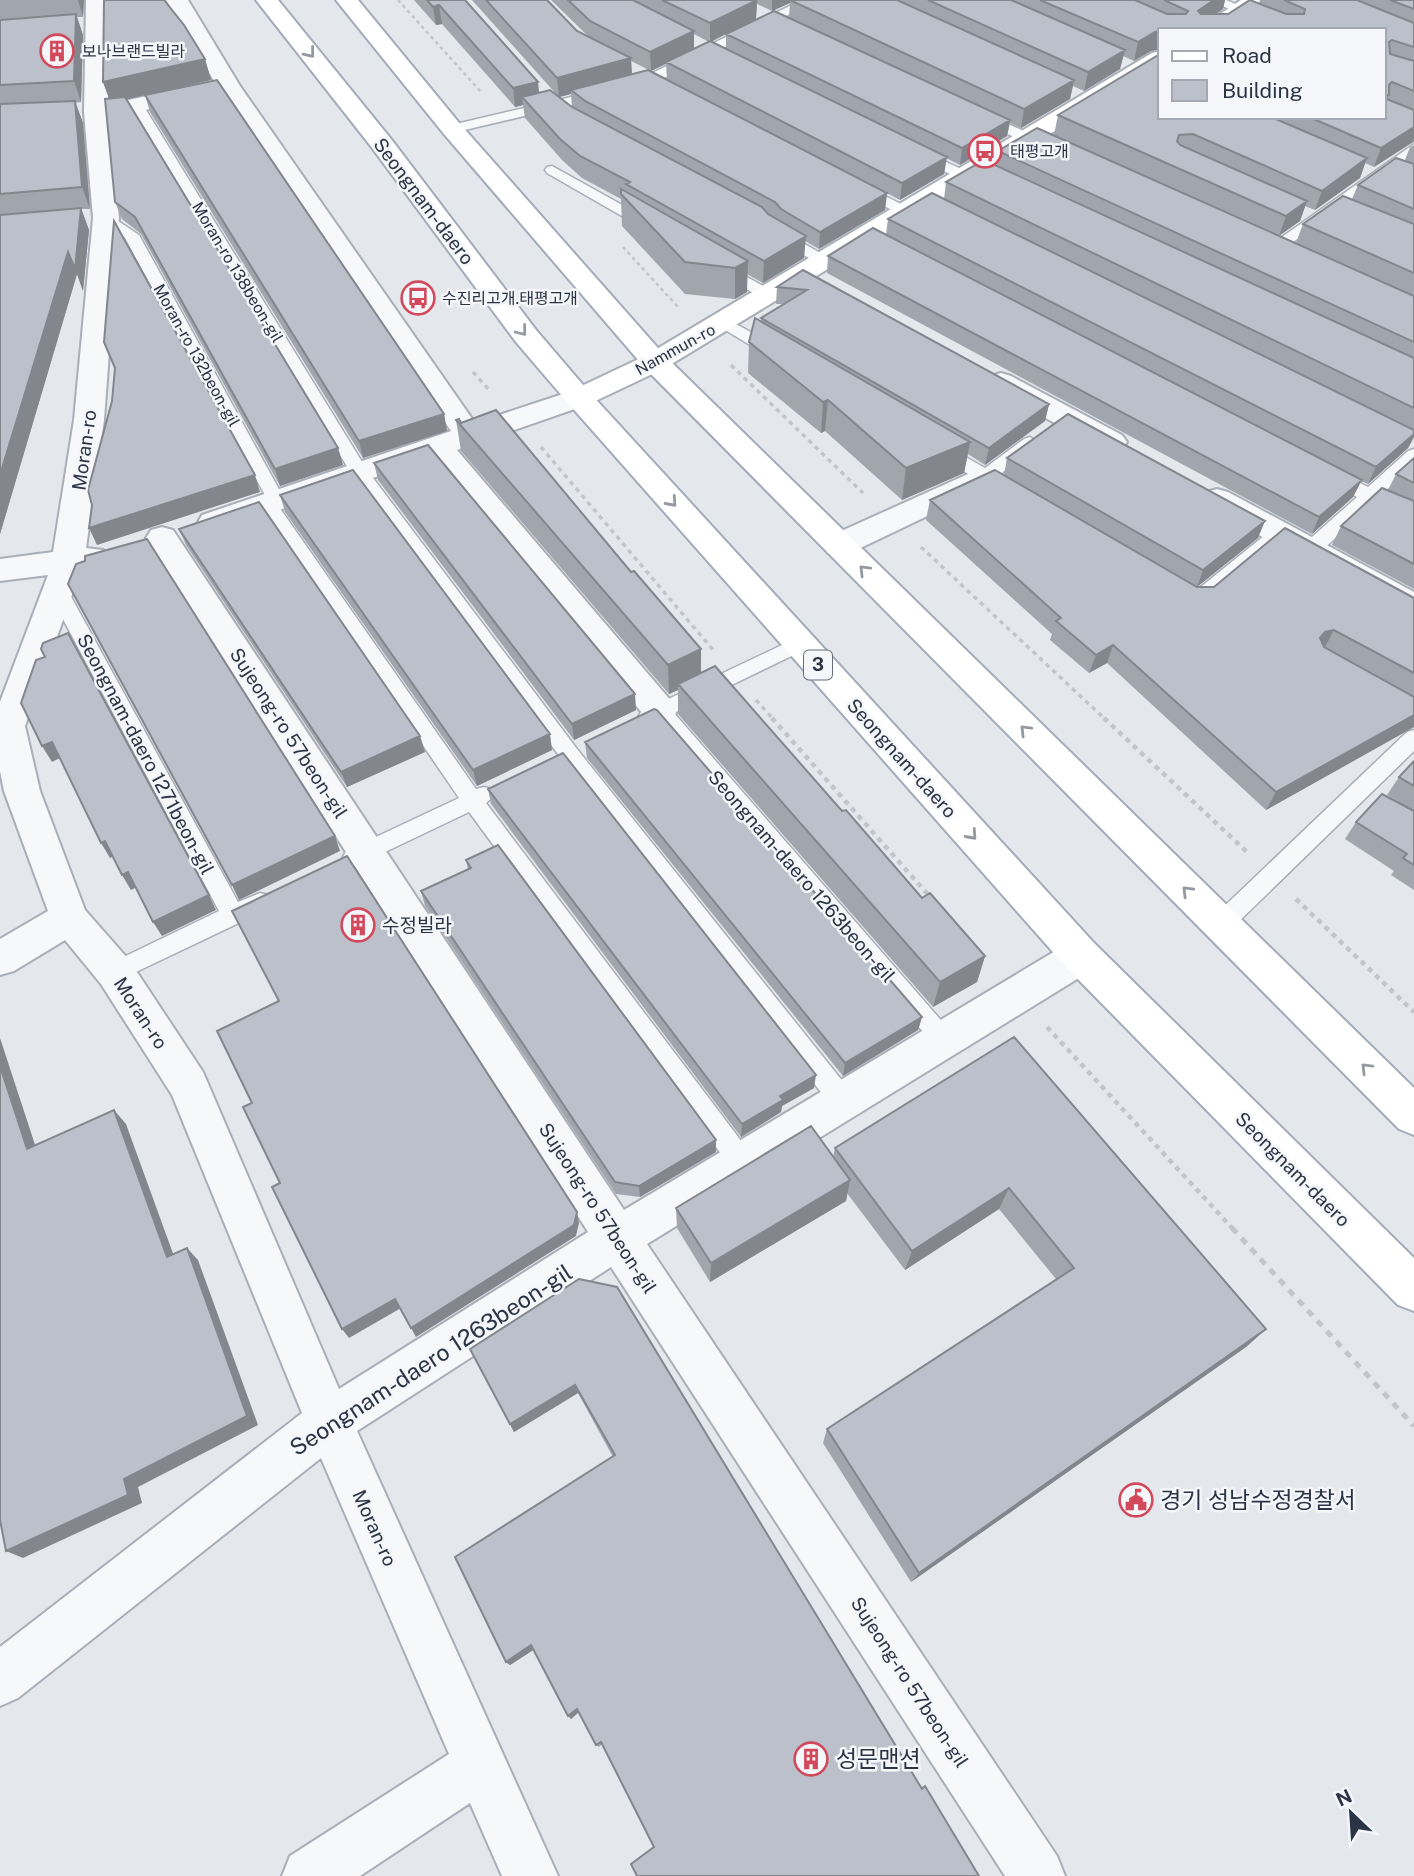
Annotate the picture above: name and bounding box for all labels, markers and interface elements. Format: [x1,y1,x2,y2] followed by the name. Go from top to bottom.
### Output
[1158,28,1386,119] legend
[38,32,76,70] building icon: 보나브랜드빌라
[82,42,185,61] place label: 보나브랜드빌라
[1222,43,1272,68] text: Road
[301,46,314,58] one-way arrow
[1222,78,1303,103] text: Building
[966,132,1004,170] bus stop icon: 태평고개
[369,133,479,269] street label: Seongnam-daero
[1010,142,1069,161] place label: 태평고개
[188,198,287,346] street label: Moran-ro 138beon-gil
[399,279,437,317] bus stop icon: 수진리고개.태평고개
[149,281,244,430] street label: Moran-ro 132beon-gil
[442,289,578,308] place label: 수진리고개.태평고개
[632,320,719,379] street label: Nammun-ro
[514,324,527,336] one-way arrow
[67,408,101,492] street label: Moran-ro
[664,494,676,507] one-way arrow
[860,566,872,578] one-way arrow
[73,630,219,878] street label: Seongnam-daero 1271beon-gil
[226,644,352,822] street label: Sujeong-ro 57beon-gil
[804,650,832,680] road number: 3
[843,694,961,822] street label: Seongnam-daero
[1021,726,1034,739] one-way arrow
[704,766,900,986] street label: Seongnam-daero 1263beon-gil
[964,827,976,840] one-way arrow
[1182,886,1195,899] one-way arrow
[339,906,377,944] building icon: 수정빌라
[382,914,452,936] place label: 수정빌라
[110,973,172,1053] street label: Moran-ro
[1361,1064,1374,1077] one-way arrow
[1231,1107,1355,1231] street label: Seongnam-daero
[535,1119,661,1297] street label: Sujeong-ro 57beon-gil
[285,1258,577,1461] street label: Seongnam-daero 1263beon-gil
[1117,1481,1155,1519] public building icon: 경기 성남수정경찰서
[348,1486,402,1570] street label: Moran-ro
[1160,1486,1356,1513] place label: 경기 성남수정경찰서
[847,1593,973,1771] street label: Sujeong-ro 57beon-gil
[792,1740,830,1778] building icon: 성문맨션
[836,1745,921,1772] place label: 성문맨션
[1316,1778,1386,1848] north arrow
[1332,1784,1355,1811] text: N

